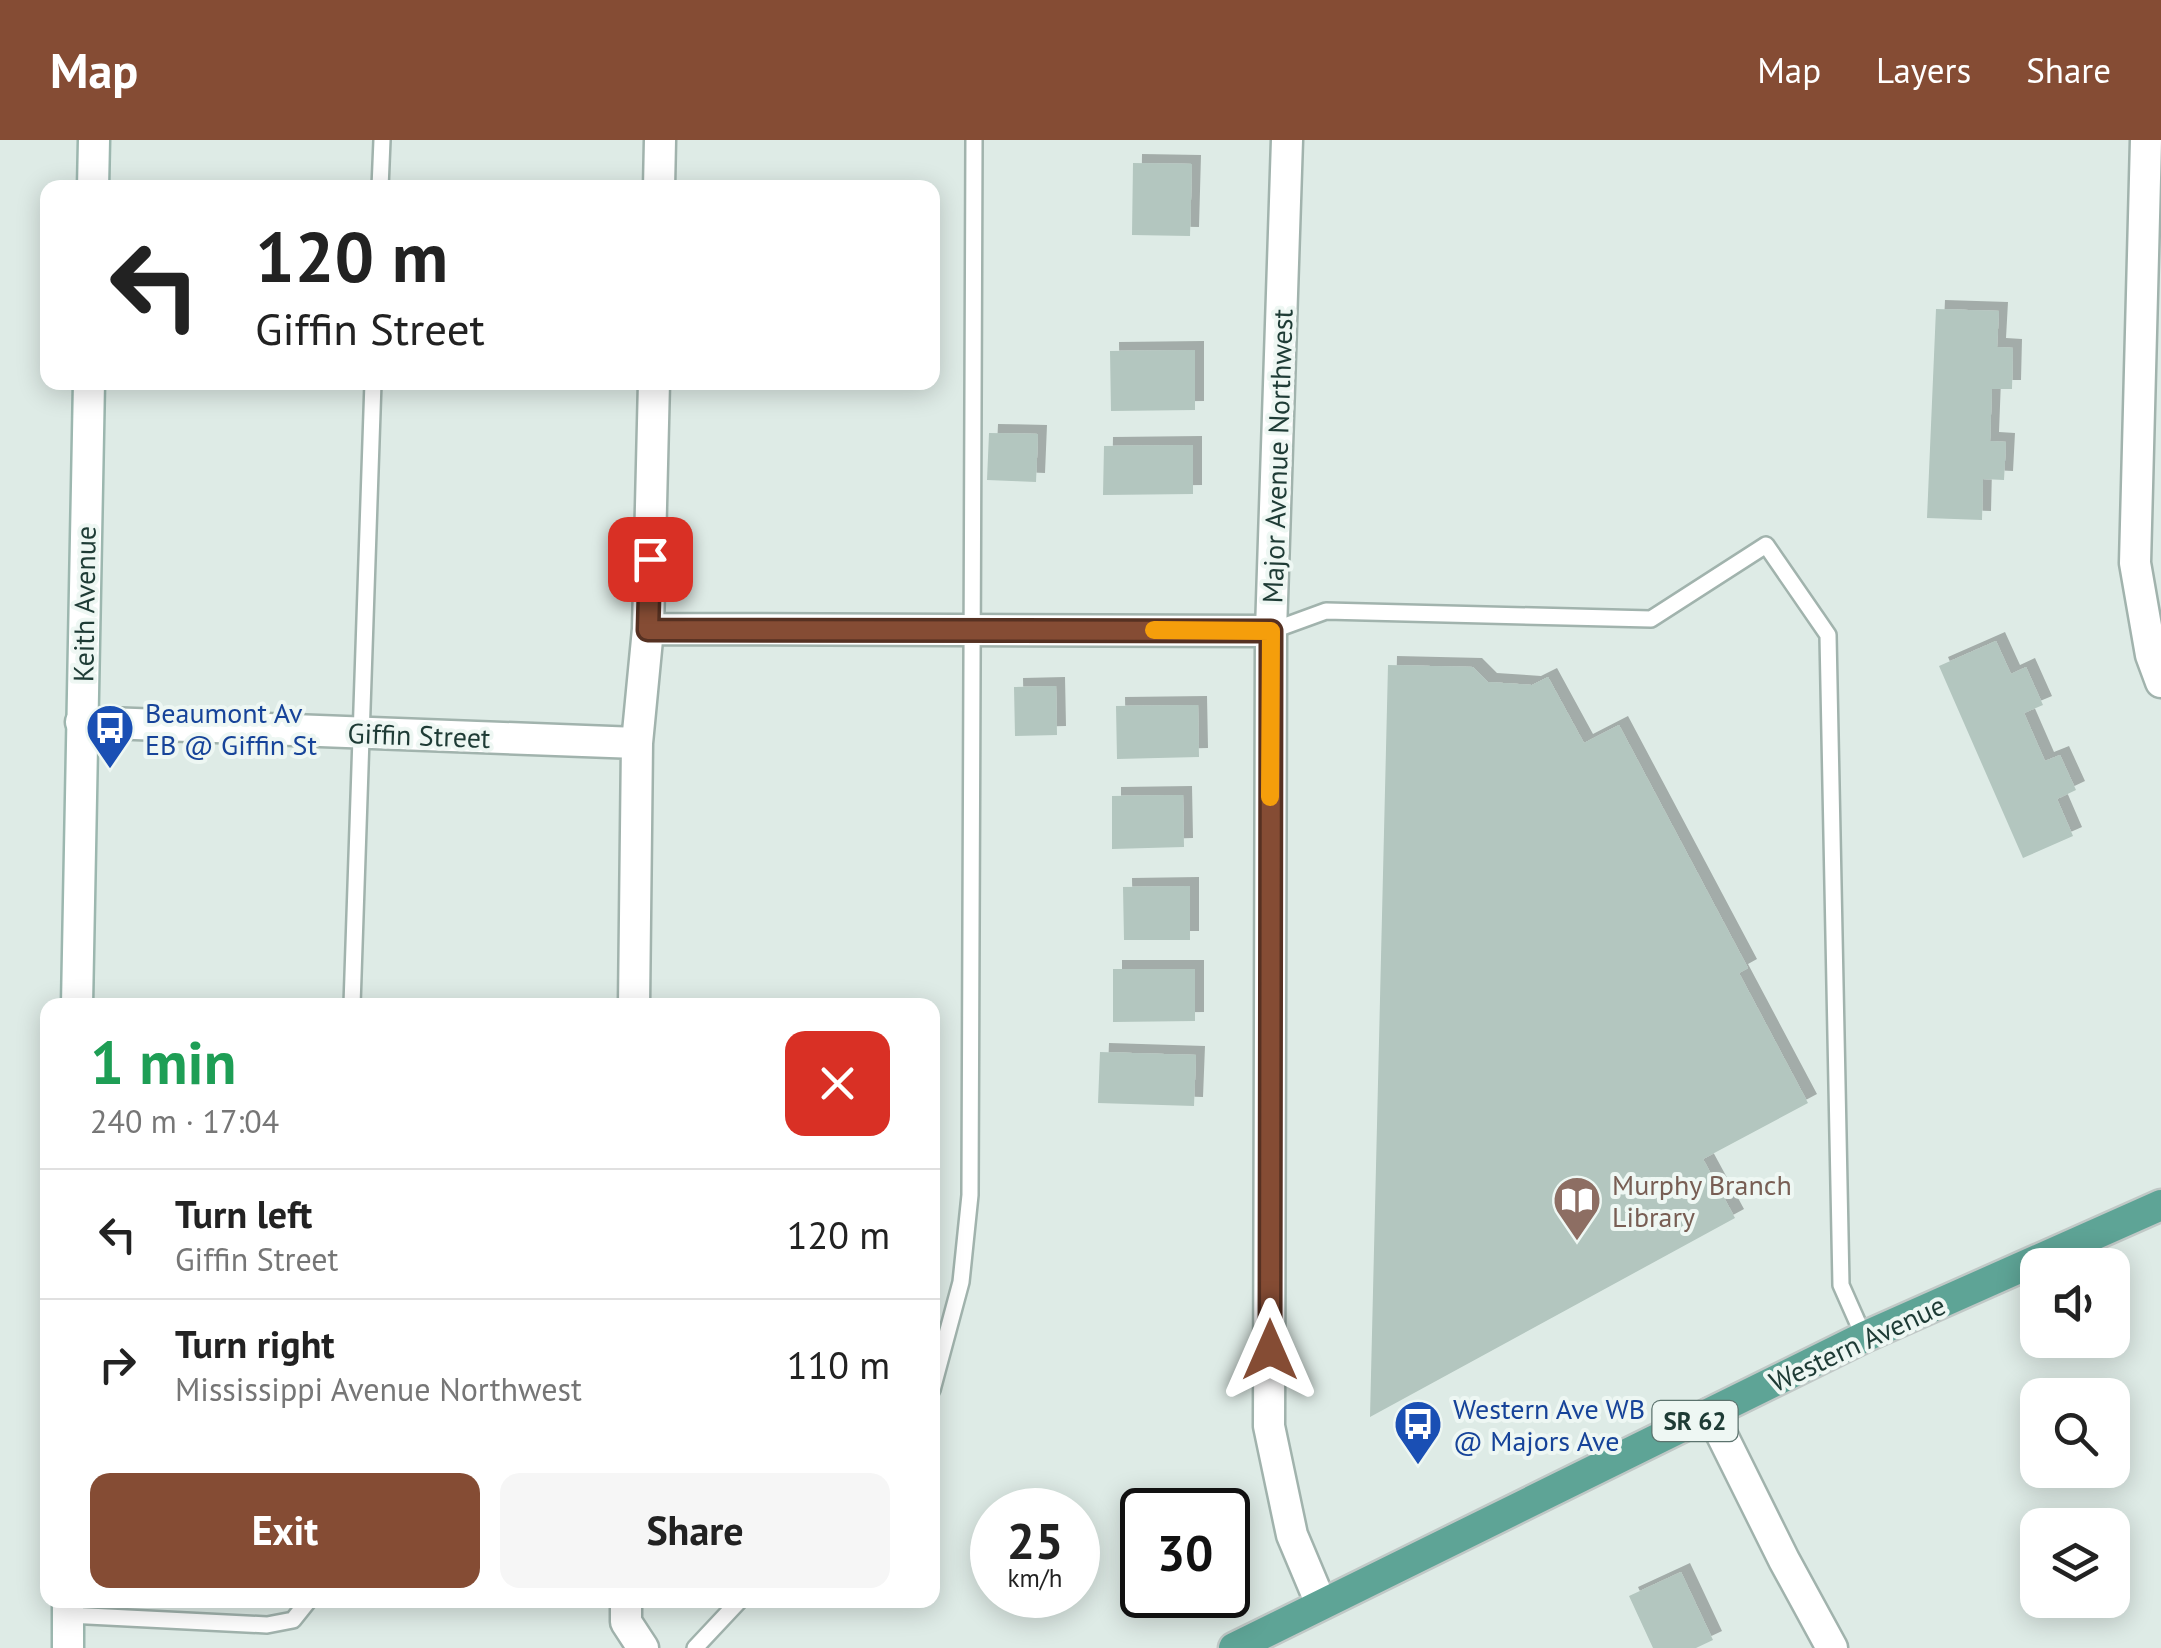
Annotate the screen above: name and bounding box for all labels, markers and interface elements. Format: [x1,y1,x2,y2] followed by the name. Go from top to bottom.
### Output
[50,39,138,101] text: Map
[1757,47,1821,93] text: Map
[1876,47,1971,93] text: Layers
[2026,47,2111,93] text: Share
[255,211,448,301] text: 120 m
[90,220,220,350] icon: left
[255,299,485,357] text: Giffin Street
[1253,308,1301,604] street label: Major Avenue Northwest
[608,517,693,602] pin
[64,526,104,682] street label: Keith Avenue
[623,532,678,587] icon: arrive
[145,694,317,763] place label: Beaumont Av EB @ Giffin St
[84,702,136,770] bus stop icon: Beaumont Av EB @ Giffin St
[347,714,492,756] street label: Giffin Street
[90,1023,236,1101] text: 1 min
[785,1031,890,1136] button: close
[90,1100,279,1142] text: 240 m · 17:04
[1612,1166,1792,1235] place label: Murphy Branch Library
[1551,1174,1603,1242] library icon: Murphy Branch Library
[175,1189,312,1238] text: Turn left
[90,1207,145,1262] icon: left
[787,1210,890,1259] text: 120 m
[175,1238,338,1280] text: Giffin Street
[2020,1248,2130,1618] map controls
[2020,1248,2130,1358] button: sound
[1763,1286,1951,1400] street label: Western Avenue
[1218,1298,1322,1402] position arrow
[175,1319,335,1368] text: Turn right
[90,1337,145,1392] icon: right
[787,1340,890,1389] text: 110 m
[175,1368,582,1410] text: Mississippi Avenue Northwest
[2020,1378,2130,1488] button: search
[1453,1390,1645,1459] place label: Western Ave WB @ Majors Ave
[1392,1398,1444,1466] bus stop icon: Western Ave WB @ Majors Ave
[1652,1401,1738,1441] road number: SR 62
[90,1473,480,1588] button: Exit
[500,1473,890,1588] button: Share
[1120,1488,1250,1618] speed limit sign: 30
[1007,1508,1063,1573] text: 25
[2020,1508,2130,1618] button: layers
[1008,1562,1062,1594] text: km/h

